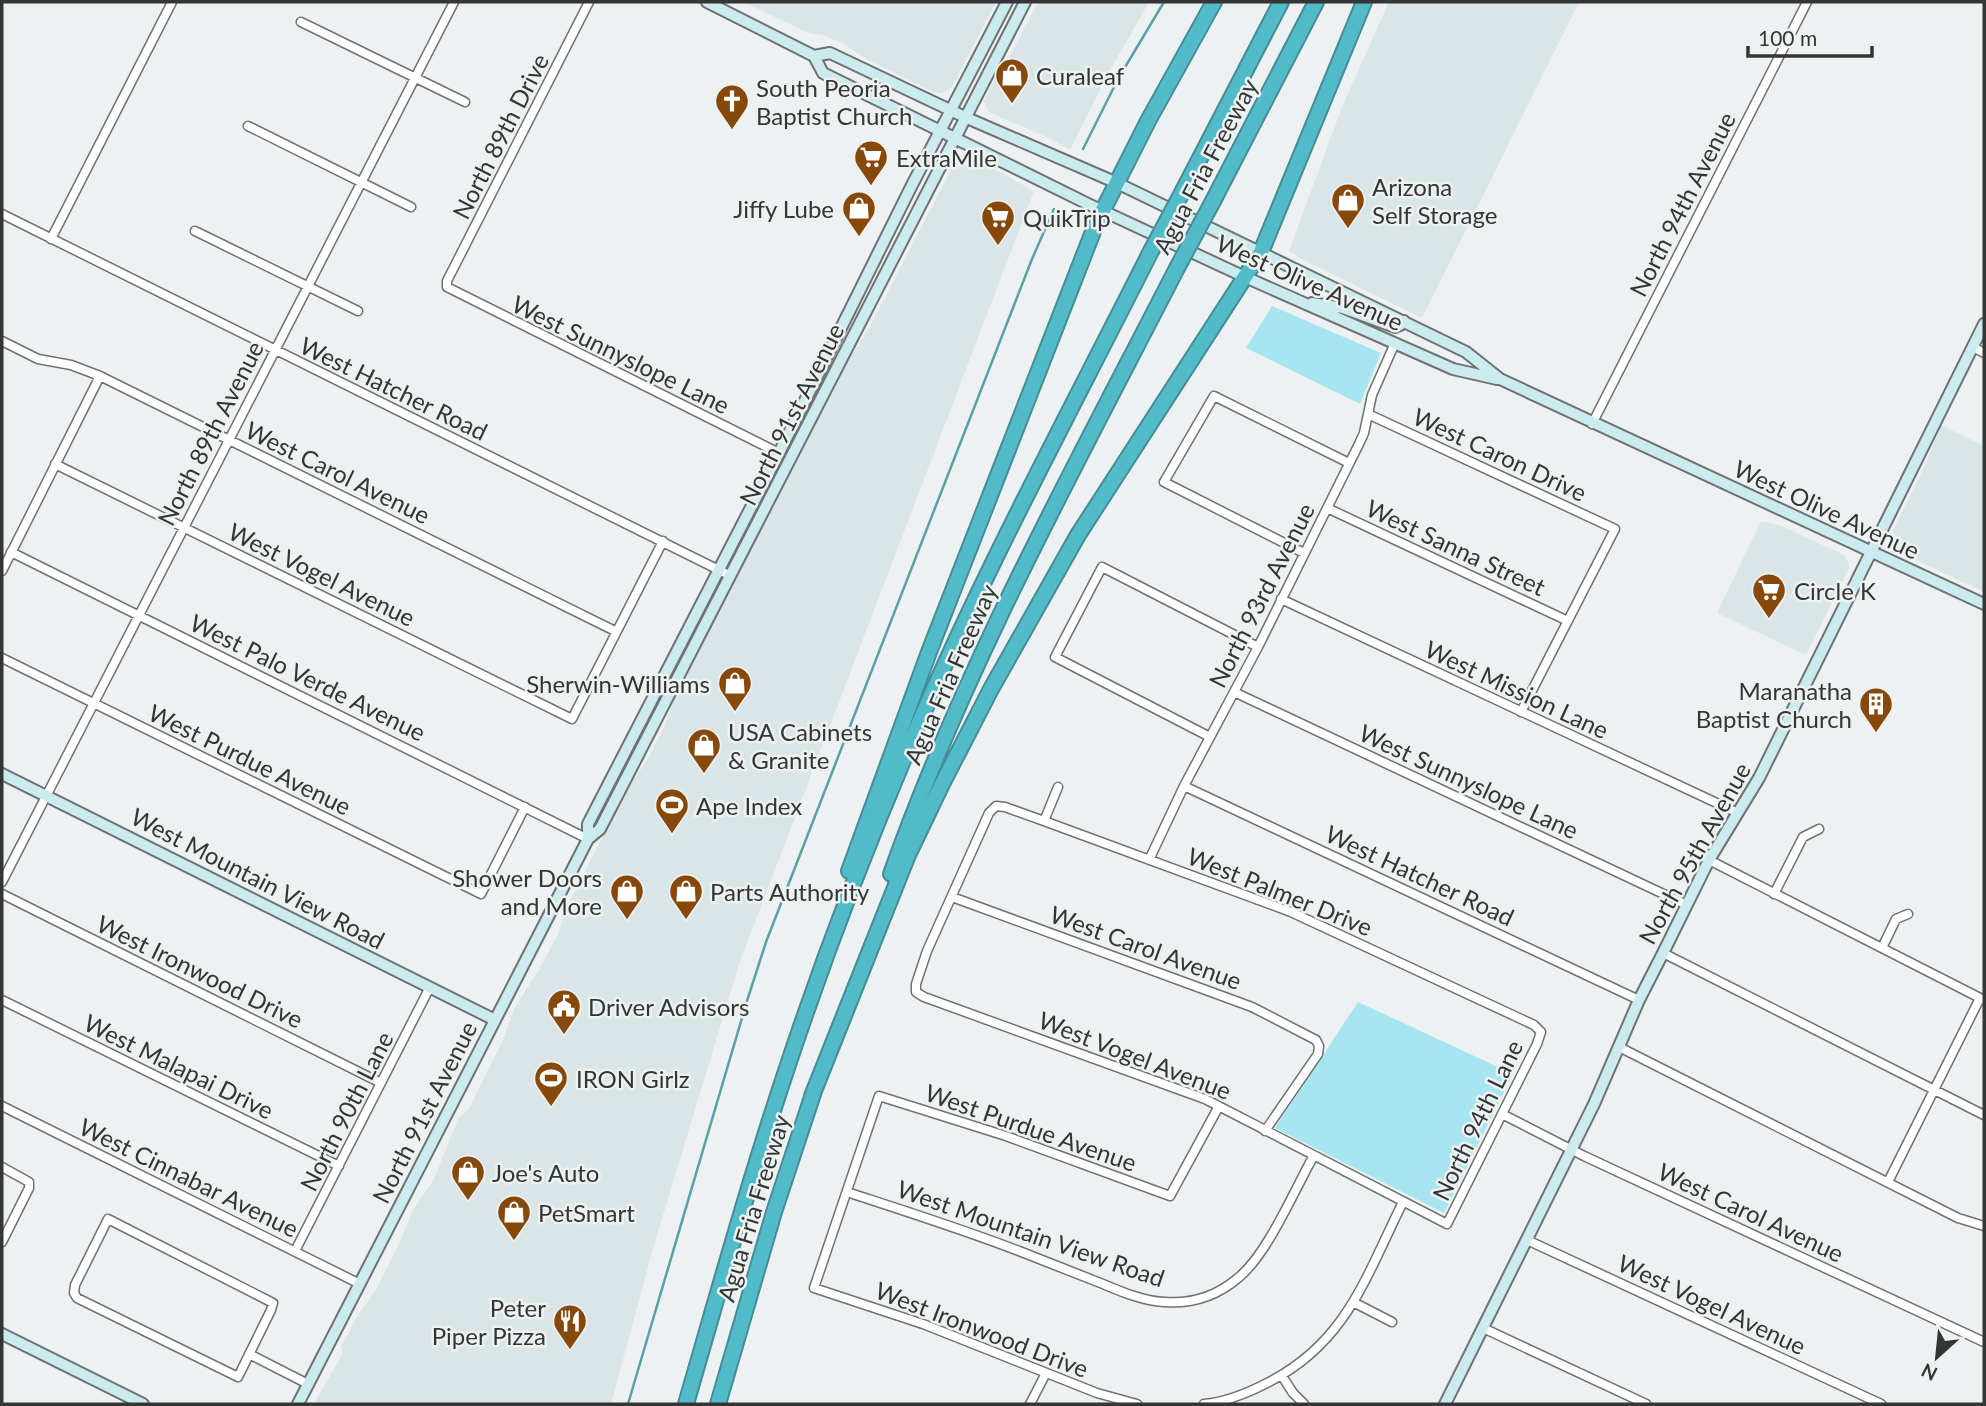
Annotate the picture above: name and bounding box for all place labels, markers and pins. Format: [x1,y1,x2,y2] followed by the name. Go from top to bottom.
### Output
[993,56,1031,105] shop icon: Curaleaf
[1036,61,1125,90] place label: Curaleaf
[756,73,912,130] place label: South Peoria Baptist Church
[713,82,751,131] church icon: South Peoria Baptist Church
[852,138,890,187] supermarket icon: ExtraMile
[896,143,997,172] place label: ExtraMile
[1372,172,1497,229] place label: Arizona Self Storage
[1329,181,1367,230] shop icon: Arizona Self Storage
[840,189,878,238] shop icon: Jiffy Lube
[733,194,834,223] place label: Jiffy Lube
[979,198,1017,247] supermarket icon: QuikTrip
[1023,203,1111,232] place label: QuikTrip
[1750,571,1788,620] supermarket icon: Circle K
[1794,576,1876,605] place label: Circle K
[716,664,754,713] shop icon: Sherwin-Williams
[526,669,710,698] place label: Sherwin-Williams
[1696,676,1852,733] place label: Maranatha Baptist Church
[1857,685,1895,734] building icon: Maranatha Baptist Church
[728,717,872,774] place label: USA Cabinets & Granite
[685,726,723,775] shop icon: USA Cabinets & Granite
[653,786,691,835] sports icon: Ape Index
[696,791,802,820] place label: Ape Index
[452,863,602,920] place label: Shower Doors and More
[608,872,646,921] shop icon: Shower Doors and More
[667,872,705,921] shop icon: Parts Authority
[710,877,870,906] place label: Parts Authority
[545,987,583,1036] public building icon: Driver Advisors
[588,992,749,1021] place label: Driver Advisors
[532,1059,570,1108] sports icon: IRON Girlz
[576,1064,690,1093] place label: IRON Girlz
[449,1153,487,1202] shop icon: Joe's Auto
[492,1158,599,1187] place label: Joe's Auto
[495,1193,533,1242] shop icon: PetSmart
[538,1198,635,1227] place label: PetSmart
[432,1293,546,1350] place label: Peter Piper Pizza
[551,1302,589,1351] restaurant icon: Peter Piper Pizza

